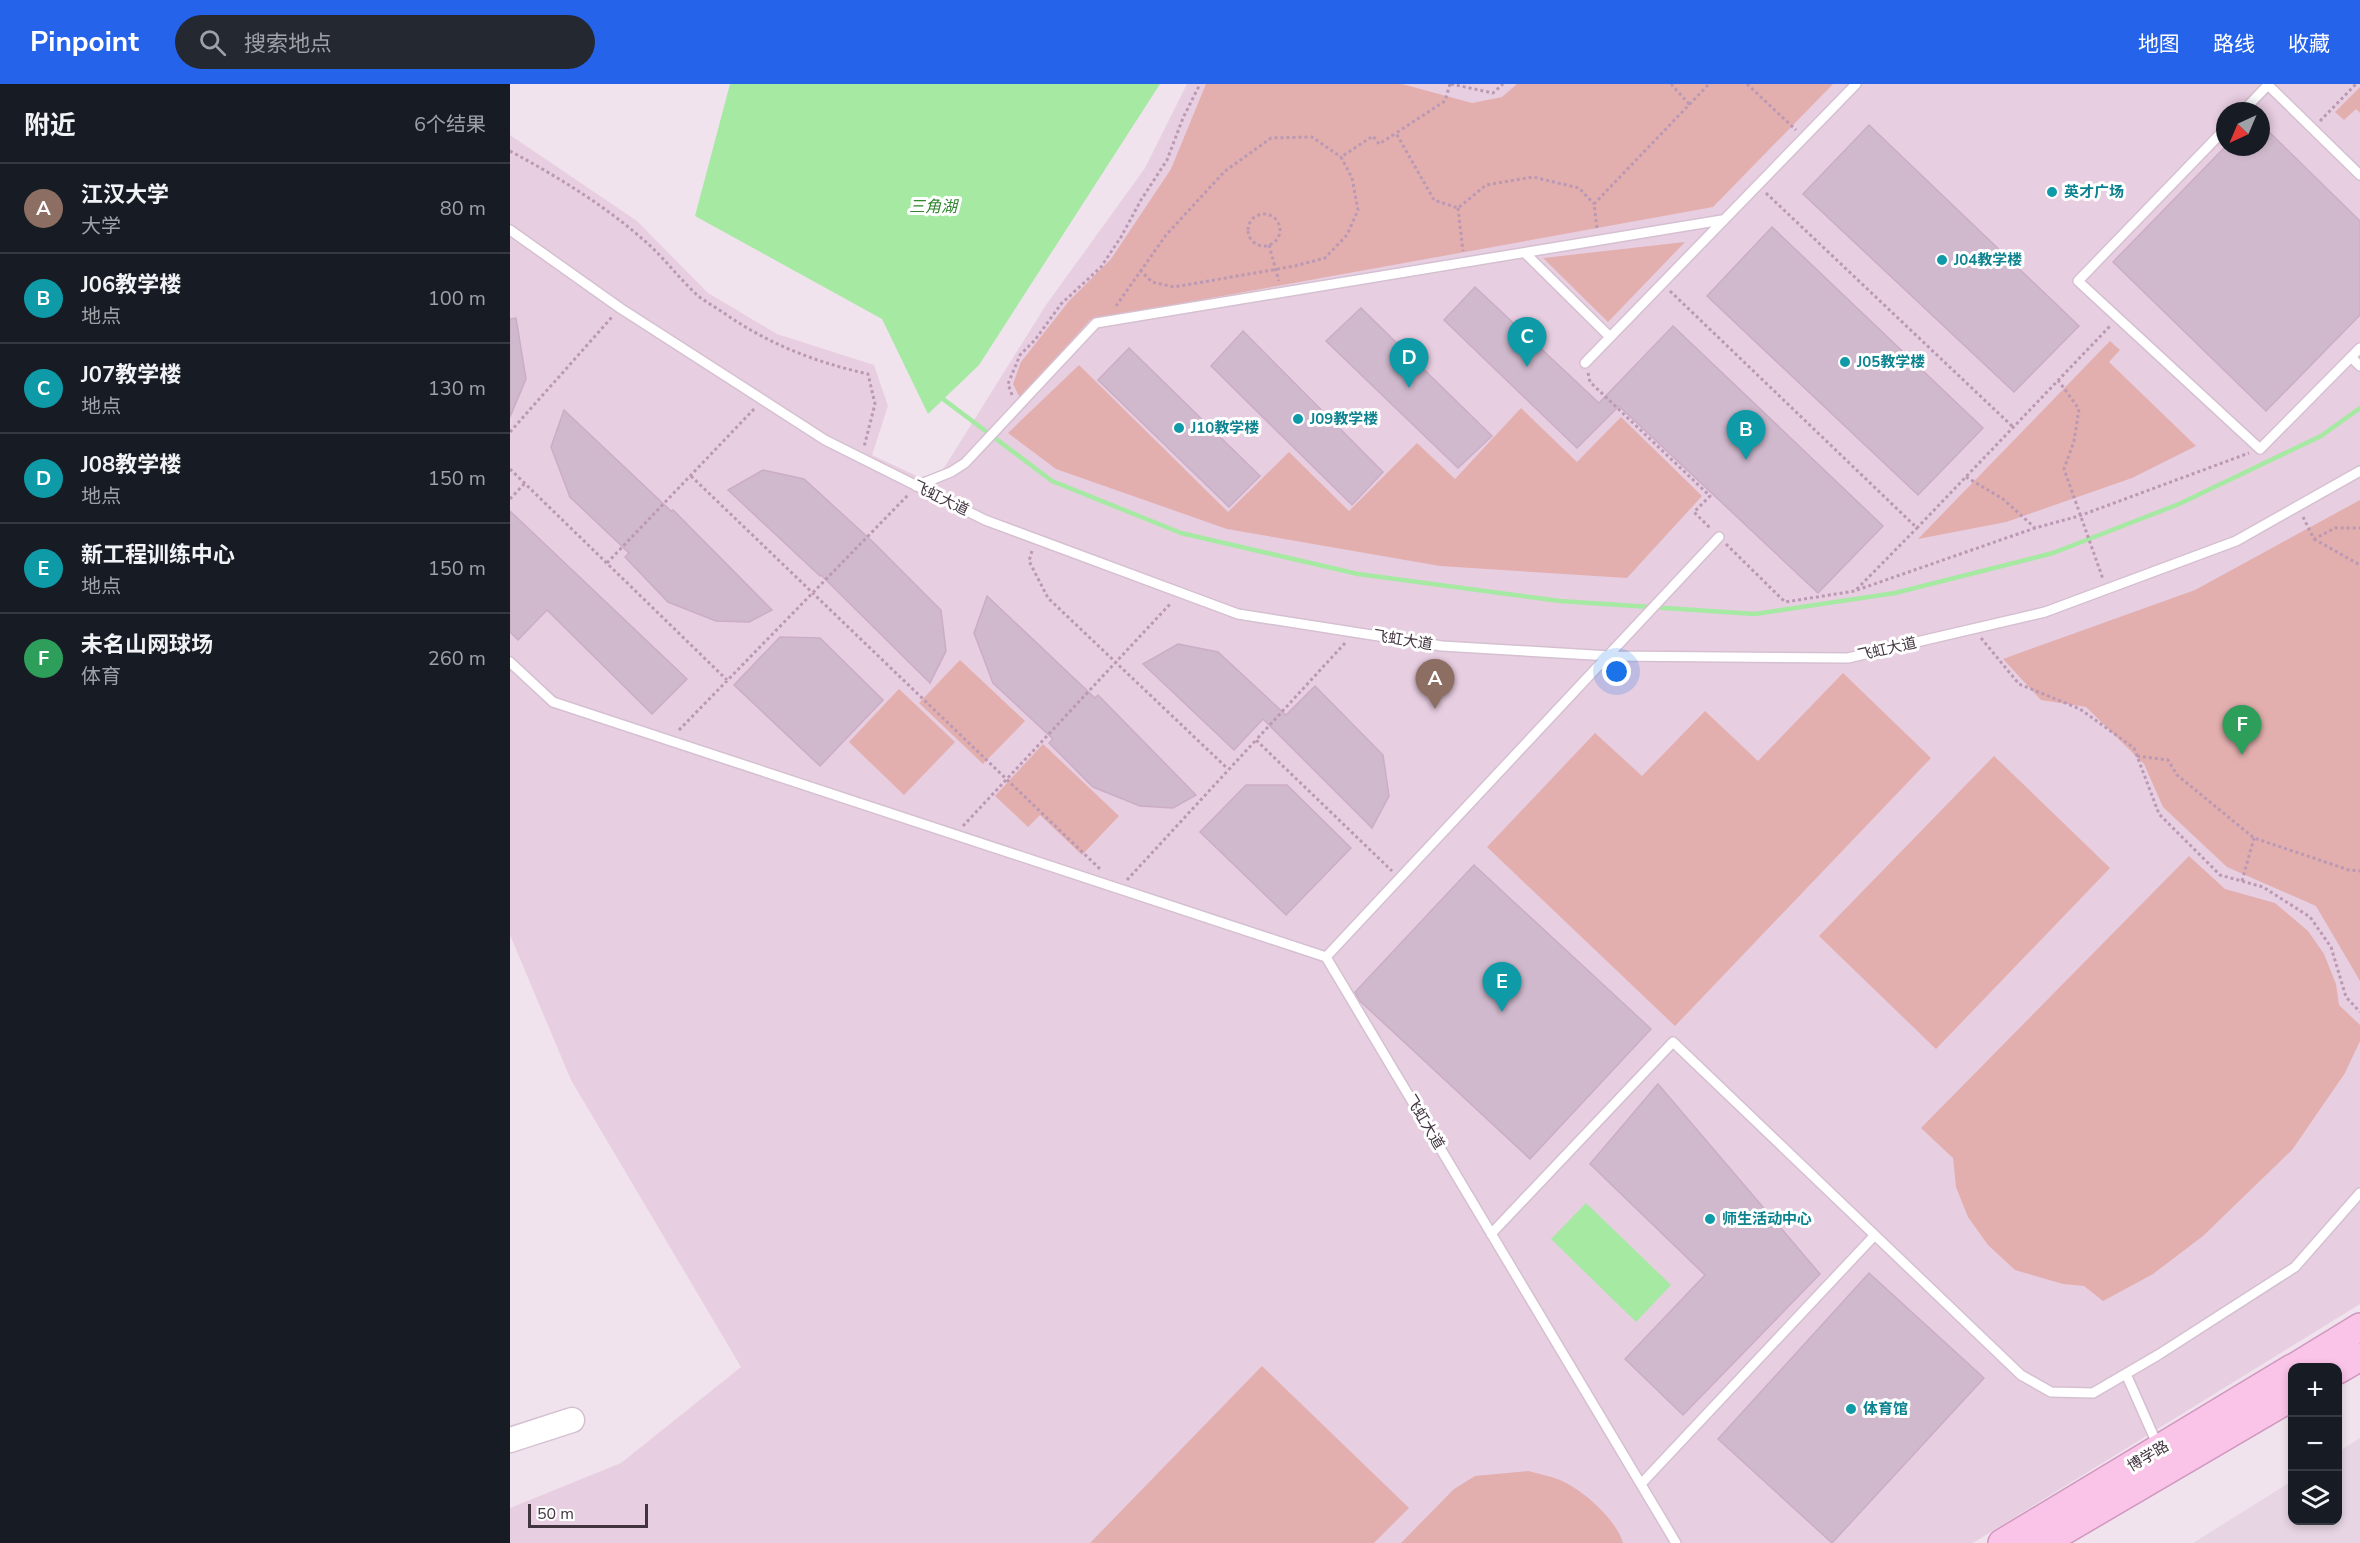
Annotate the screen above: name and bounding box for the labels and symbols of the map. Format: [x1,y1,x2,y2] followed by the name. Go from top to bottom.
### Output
[2216,102,2270,156] north arrow
[2064,182,2124,202] place label: 英才广场
[2045,185,2059,199] marker: 英才广场
[909,196,960,218] water label: 三角湖
[1953,250,2022,270] place label: J04教学楼
[1935,253,1949,267] marker: J04教学楼
[1508,318,1546,367] pin: C
[1390,338,1428,388] pin: D
[1856,352,1925,372] place label: J05教学楼
[1838,355,1852,369] marker: J05教学楼
[1309,409,1378,429] place label: J09教学楼
[1726,410,1766,460] pin: B
[1291,412,1305,426] marker: J09教学楼
[1190,418,1259,438] place label: J10教学楼
[1172,421,1186,435] marker: J10教学楼
[910,476,972,520] street label: 飞虹大道
[1372,625,1434,655] street label: 飞虹大道
[1856,633,1918,665] street label: 飞虹大道
[1602,657,1631,686] your location
[1416,660,1454,709] pin: A
[2222,706,2262,755] pin: F
[1482,962,1522,1012] pin: E
[1401,1091,1449,1153] street label: 飞虹大道
[1722,1209,1812,1229] place label: 师生活动中心
[1703,1212,1717,1226] marker: 师生活动中心
[1863,1399,1908,1419] place label: 体育馆
[1844,1402,1858,1416] marker: 体育馆
[2124,1436,2172,1476] street label: 博学路
[528,1501,648,1528] scale bar

